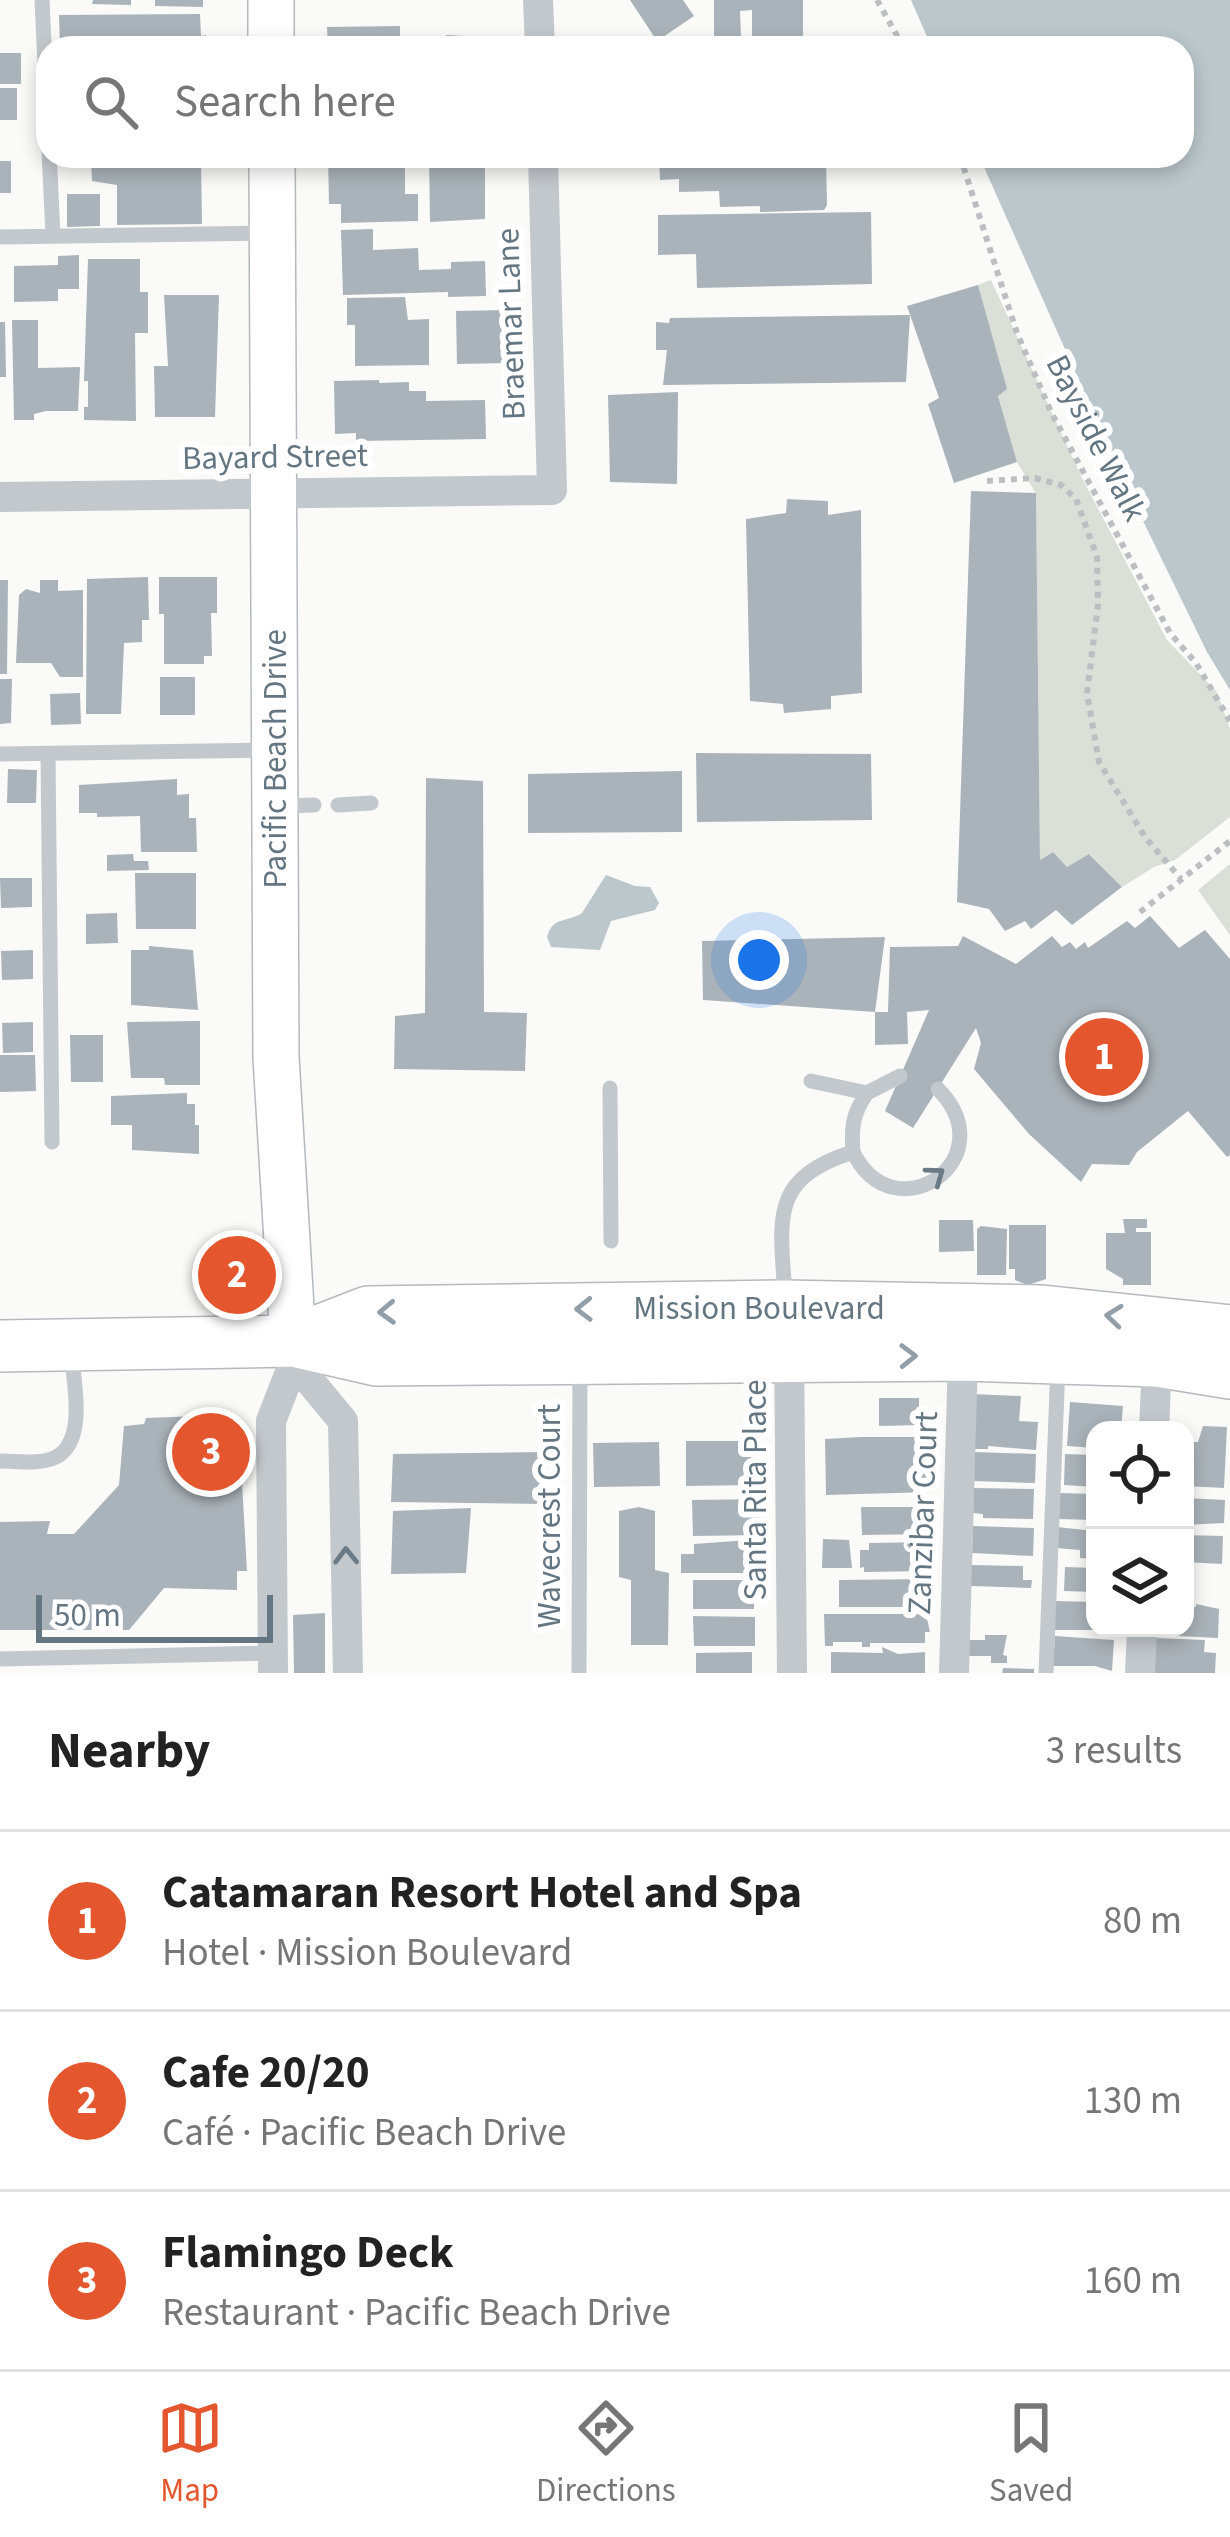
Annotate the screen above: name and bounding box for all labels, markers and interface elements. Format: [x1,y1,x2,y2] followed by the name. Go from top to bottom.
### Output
[36,36,1194,168] search box
[78,69,144,135] icon: search
[174,70,396,134] text: Search here
[484,227,538,421] street label: Braemar Lane
[1034,346,1158,530] street label: Bayside Walk
[182,432,368,482] street label: Bayard Street
[252,629,299,889] street label: Pacific Beach Drive
[729,930,789,990] your location
[1065,1012,1143,1102] pin: 1
[923,1168,944,1189] one-way arrow
[198,1230,276,1320] pin: 2
[633,1285,885,1332] street label: Mission Boulevard
[574,1296,592,1322] one-way arrow
[377,1298,396,1324] one-way arrow
[1104,1304,1123,1329] one-way arrow
[900,1343,918,1369] one-way arrow
[732,1379,779,1601] street label: Santa Rita Place
[526,1404,573,1628] street label: Wavecrest Court
[172,1407,250,1497] pin: 3
[896,1410,950,1616] street label: Zanzibar Court
[1086,1421,1194,1637] map controls
[1086,1421,1194,1529] button: locate
[1086,1529,1194,1637] button: layers
[333,1546,359,1565] one-way arrow
[36,1589,273,1642] scale bar
[54,1592,121,1639] text: 50 m
[48,1715,210,1787] text: Nearby
[1046,1723,1182,1779] text: 3 results
[162,1861,802,1925] text: Catamaran Resort Hotel and Spa
[77,1893,97,1949] text: 1
[1103,1893,1182,1949] text: 80 m
[162,1925,572,1981] text: Hotel · Mission Boulevard
[162,2041,369,2105] text: Cafe 20/20
[77,2073,97,2129] text: 2
[1084,2073,1182,2129] text: 130 m
[162,2105,566,2161] text: Café · Pacific Beach Drive
[162,2221,454,2285] text: Flamingo Deck
[77,2253,97,2309] text: 3
[1084,2253,1182,2309] text: 160 m
[162,2285,671,2341] text: Restaurant · Pacific Beach Drive
[157,2395,223,2514] tab: Map
[536,2395,676,2514] tab: Directions
[989,2395,1073,2514] tab: Saved

